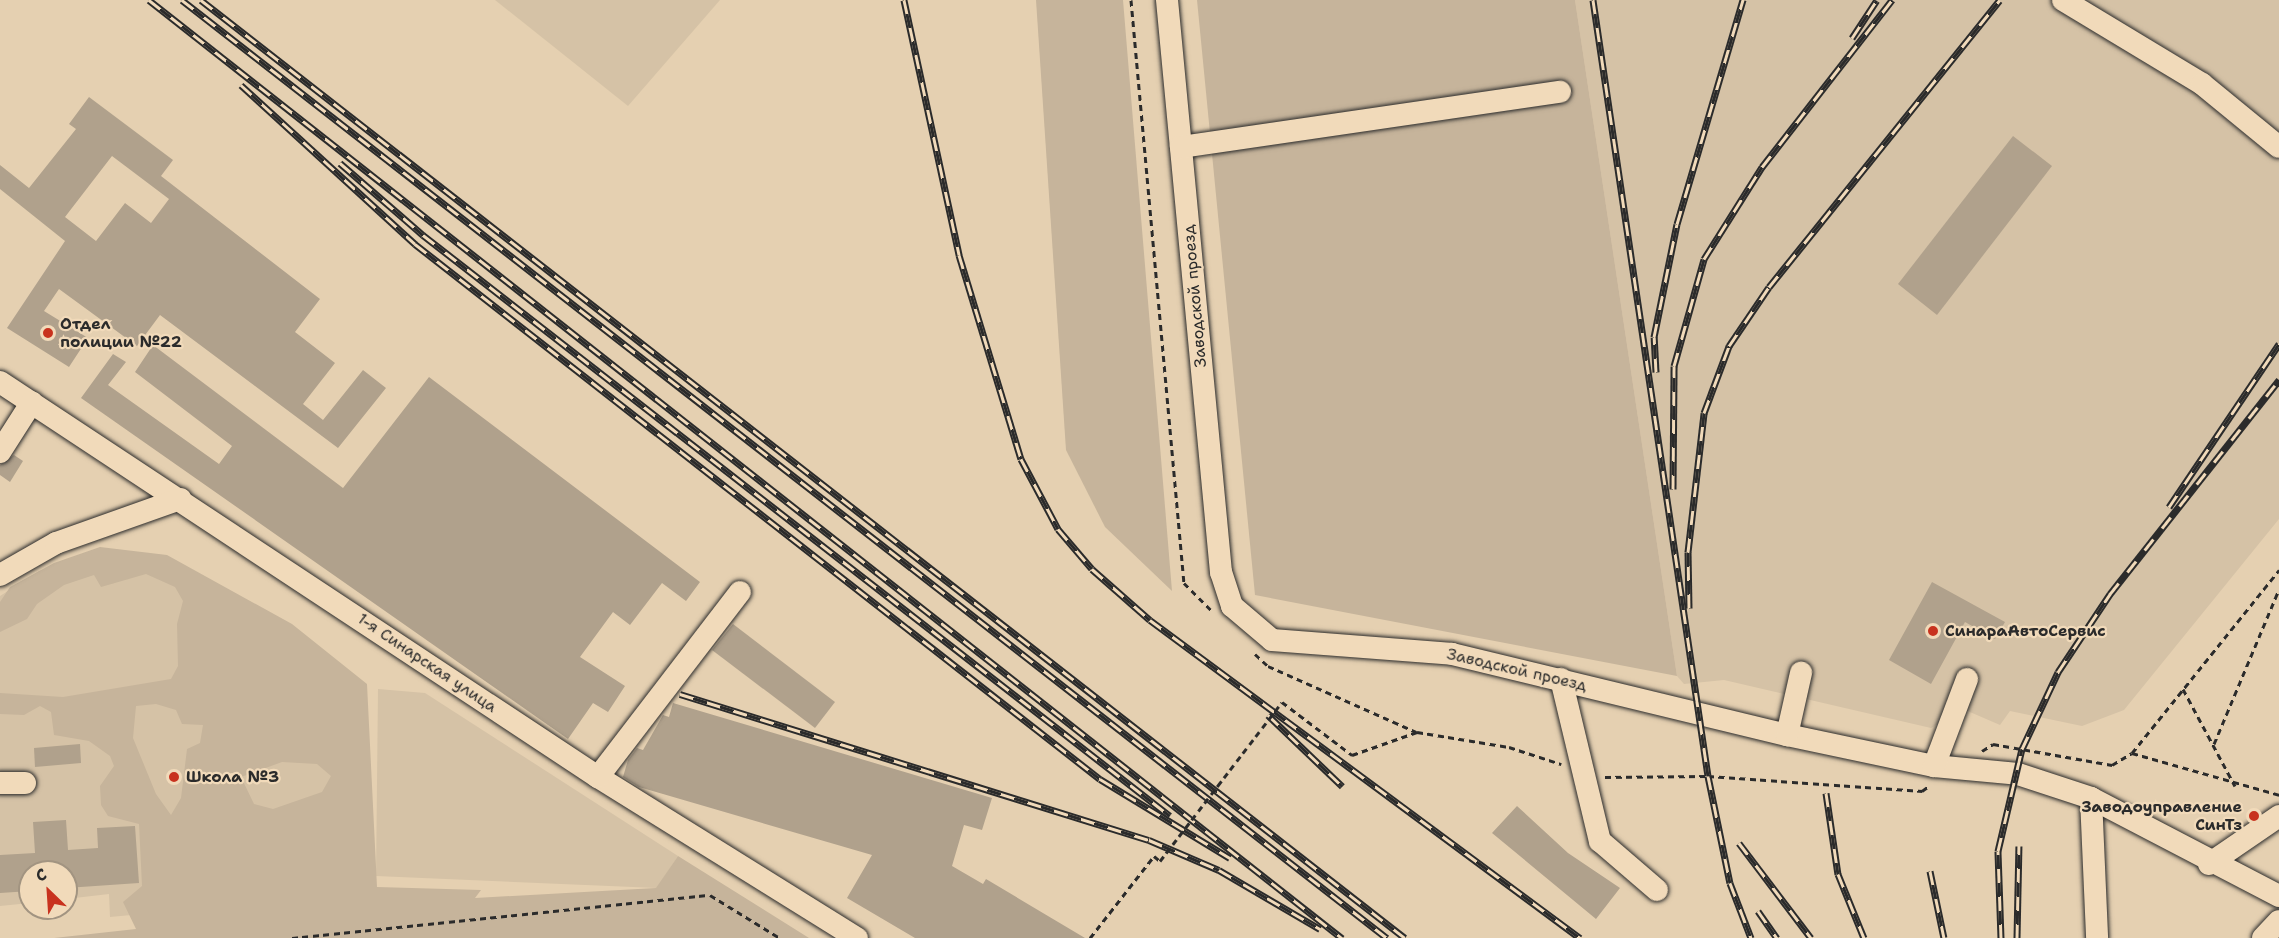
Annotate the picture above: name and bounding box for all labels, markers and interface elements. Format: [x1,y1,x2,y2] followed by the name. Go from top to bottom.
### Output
[1179,224,1211,368] street label: Заводской проезд
[60,314,182,352] place label: Отдел полиции №22
[41,326,55,340] marker: Отдел полиции №22
[354,609,500,717] street label: 1-я Синарская улица
[1945,621,2106,641] place label: СинараАвтоСервис
[1926,624,1940,638] marker: СинараАвтоСервис
[1445,645,1589,695] street label: Заводской проезд
[186,767,279,787] place label: Школа №3
[167,770,181,784] marker: Школа №3
[2082,797,2242,835] place label: Заводоуправление СинТз
[2247,809,2261,823] marker: Заводоуправление СинТз
[18,860,78,920] north arrow
[32,863,50,887] text: С

